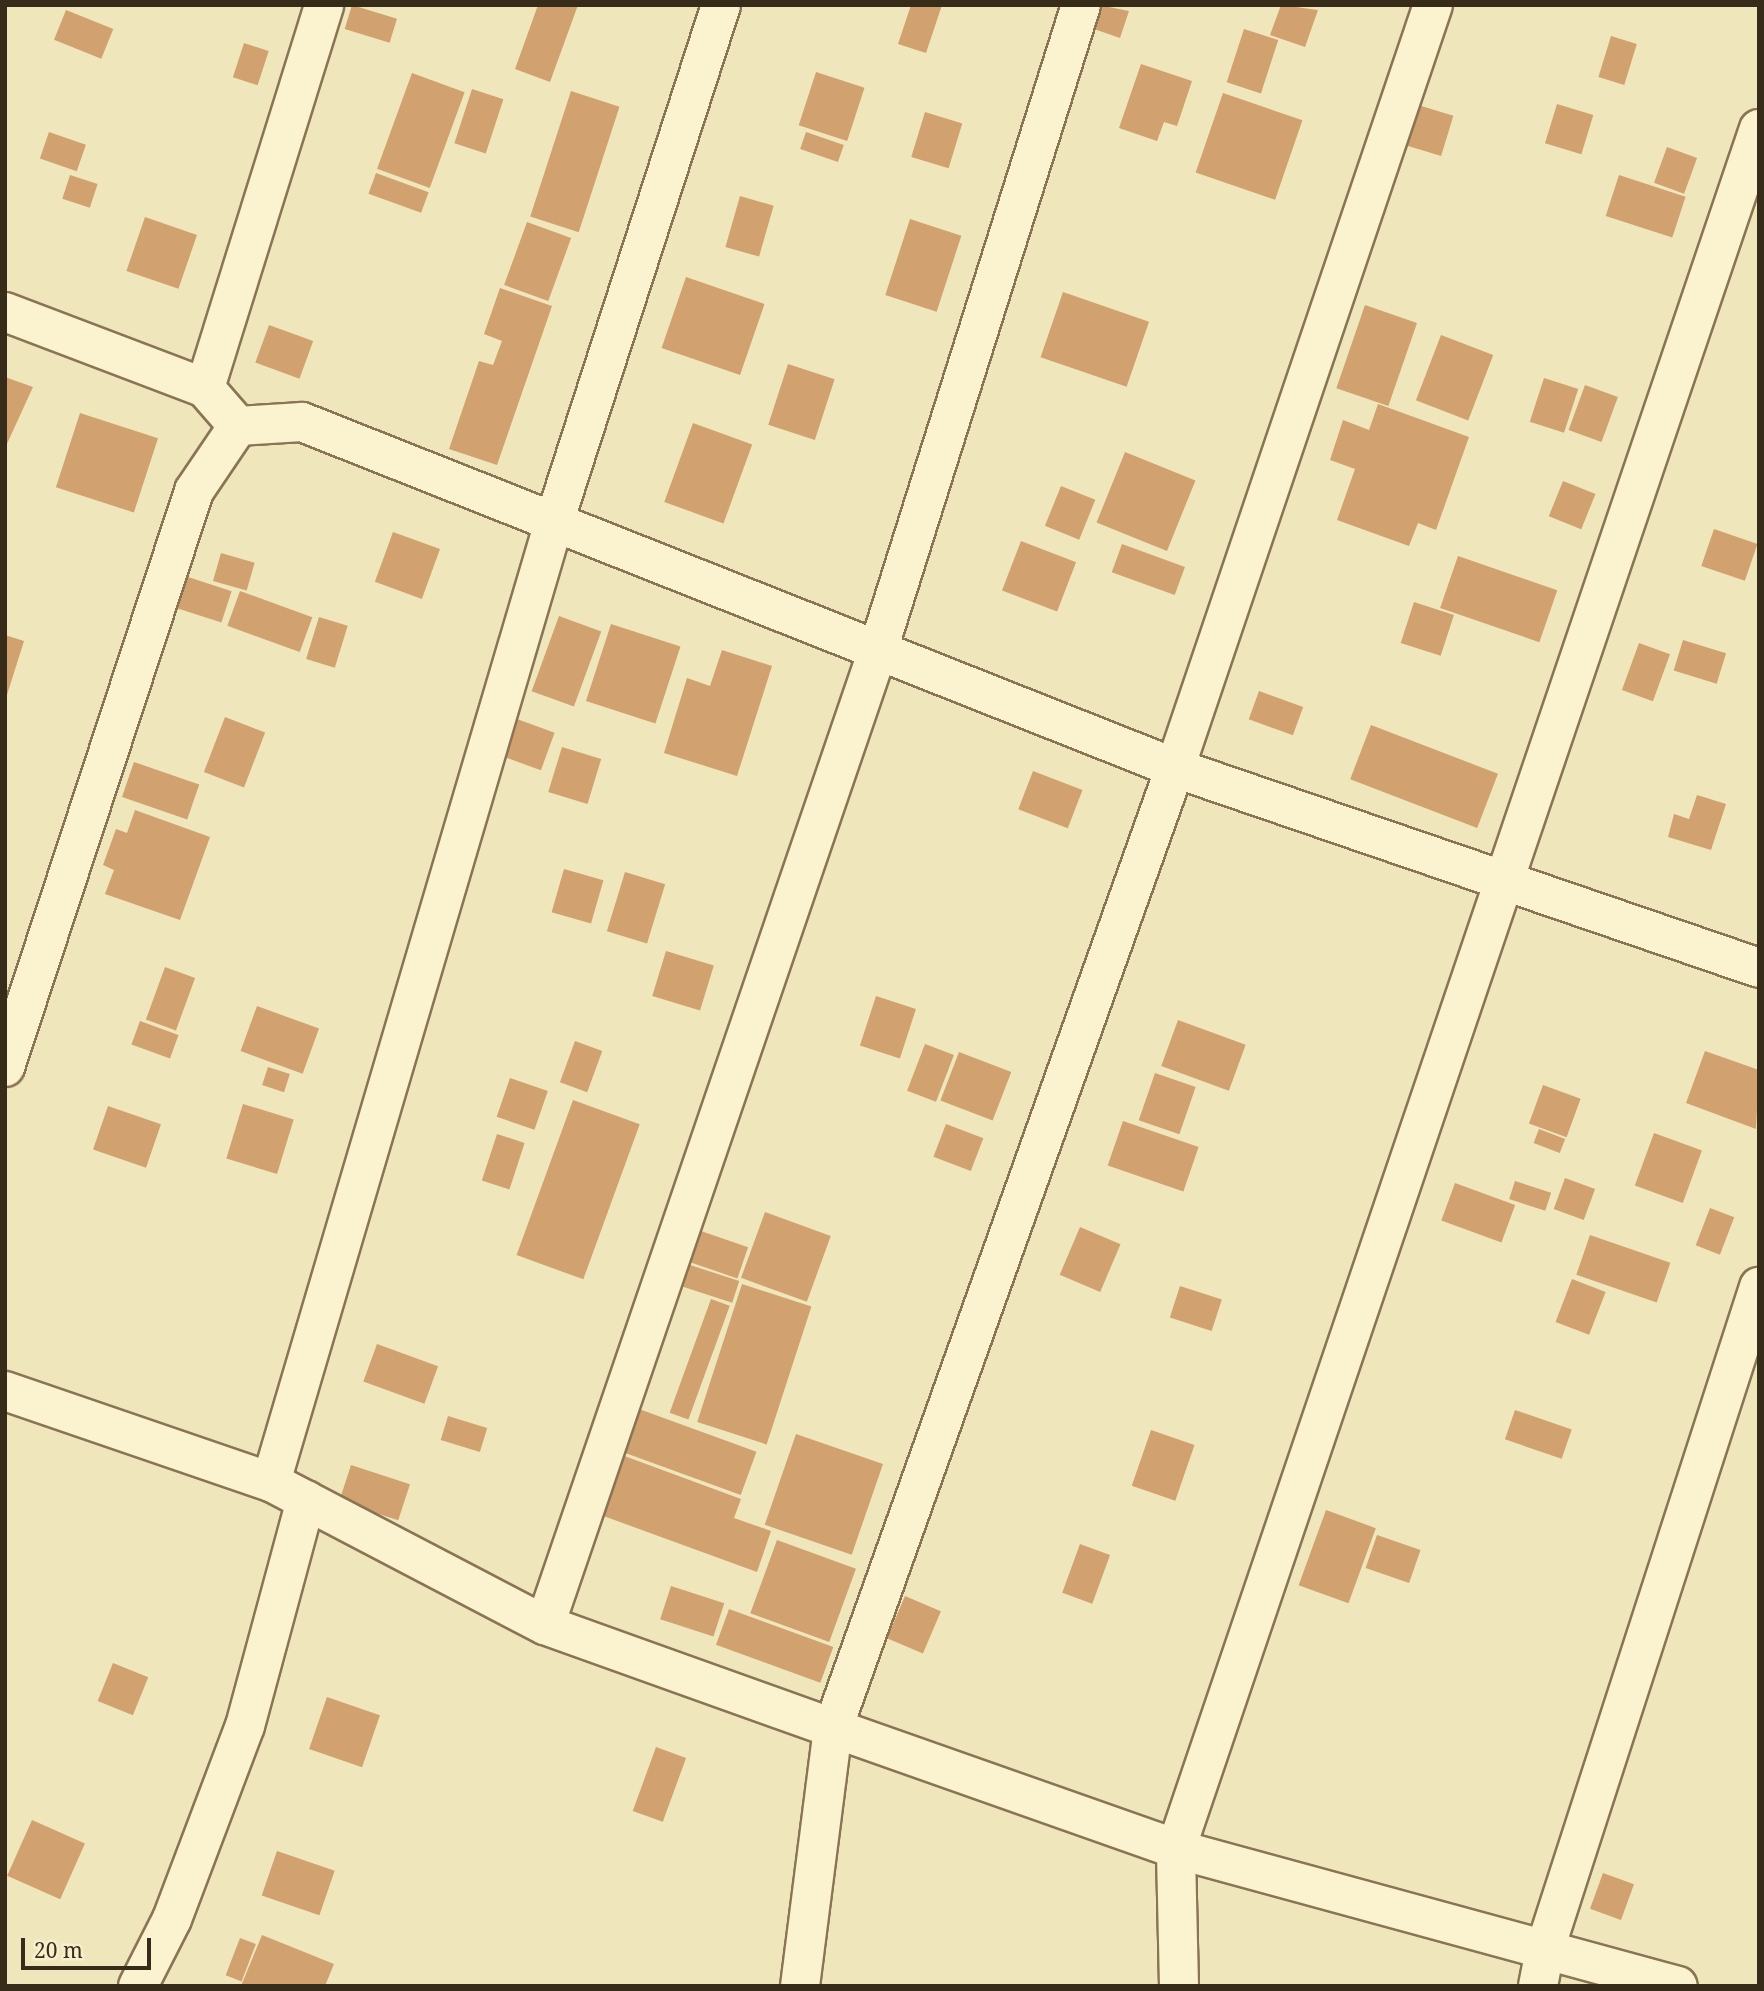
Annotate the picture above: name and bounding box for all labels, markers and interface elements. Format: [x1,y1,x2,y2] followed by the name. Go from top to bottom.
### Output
[24,1924,154,1968] scale bar
[34,1936,83,1964] text: 20 m

